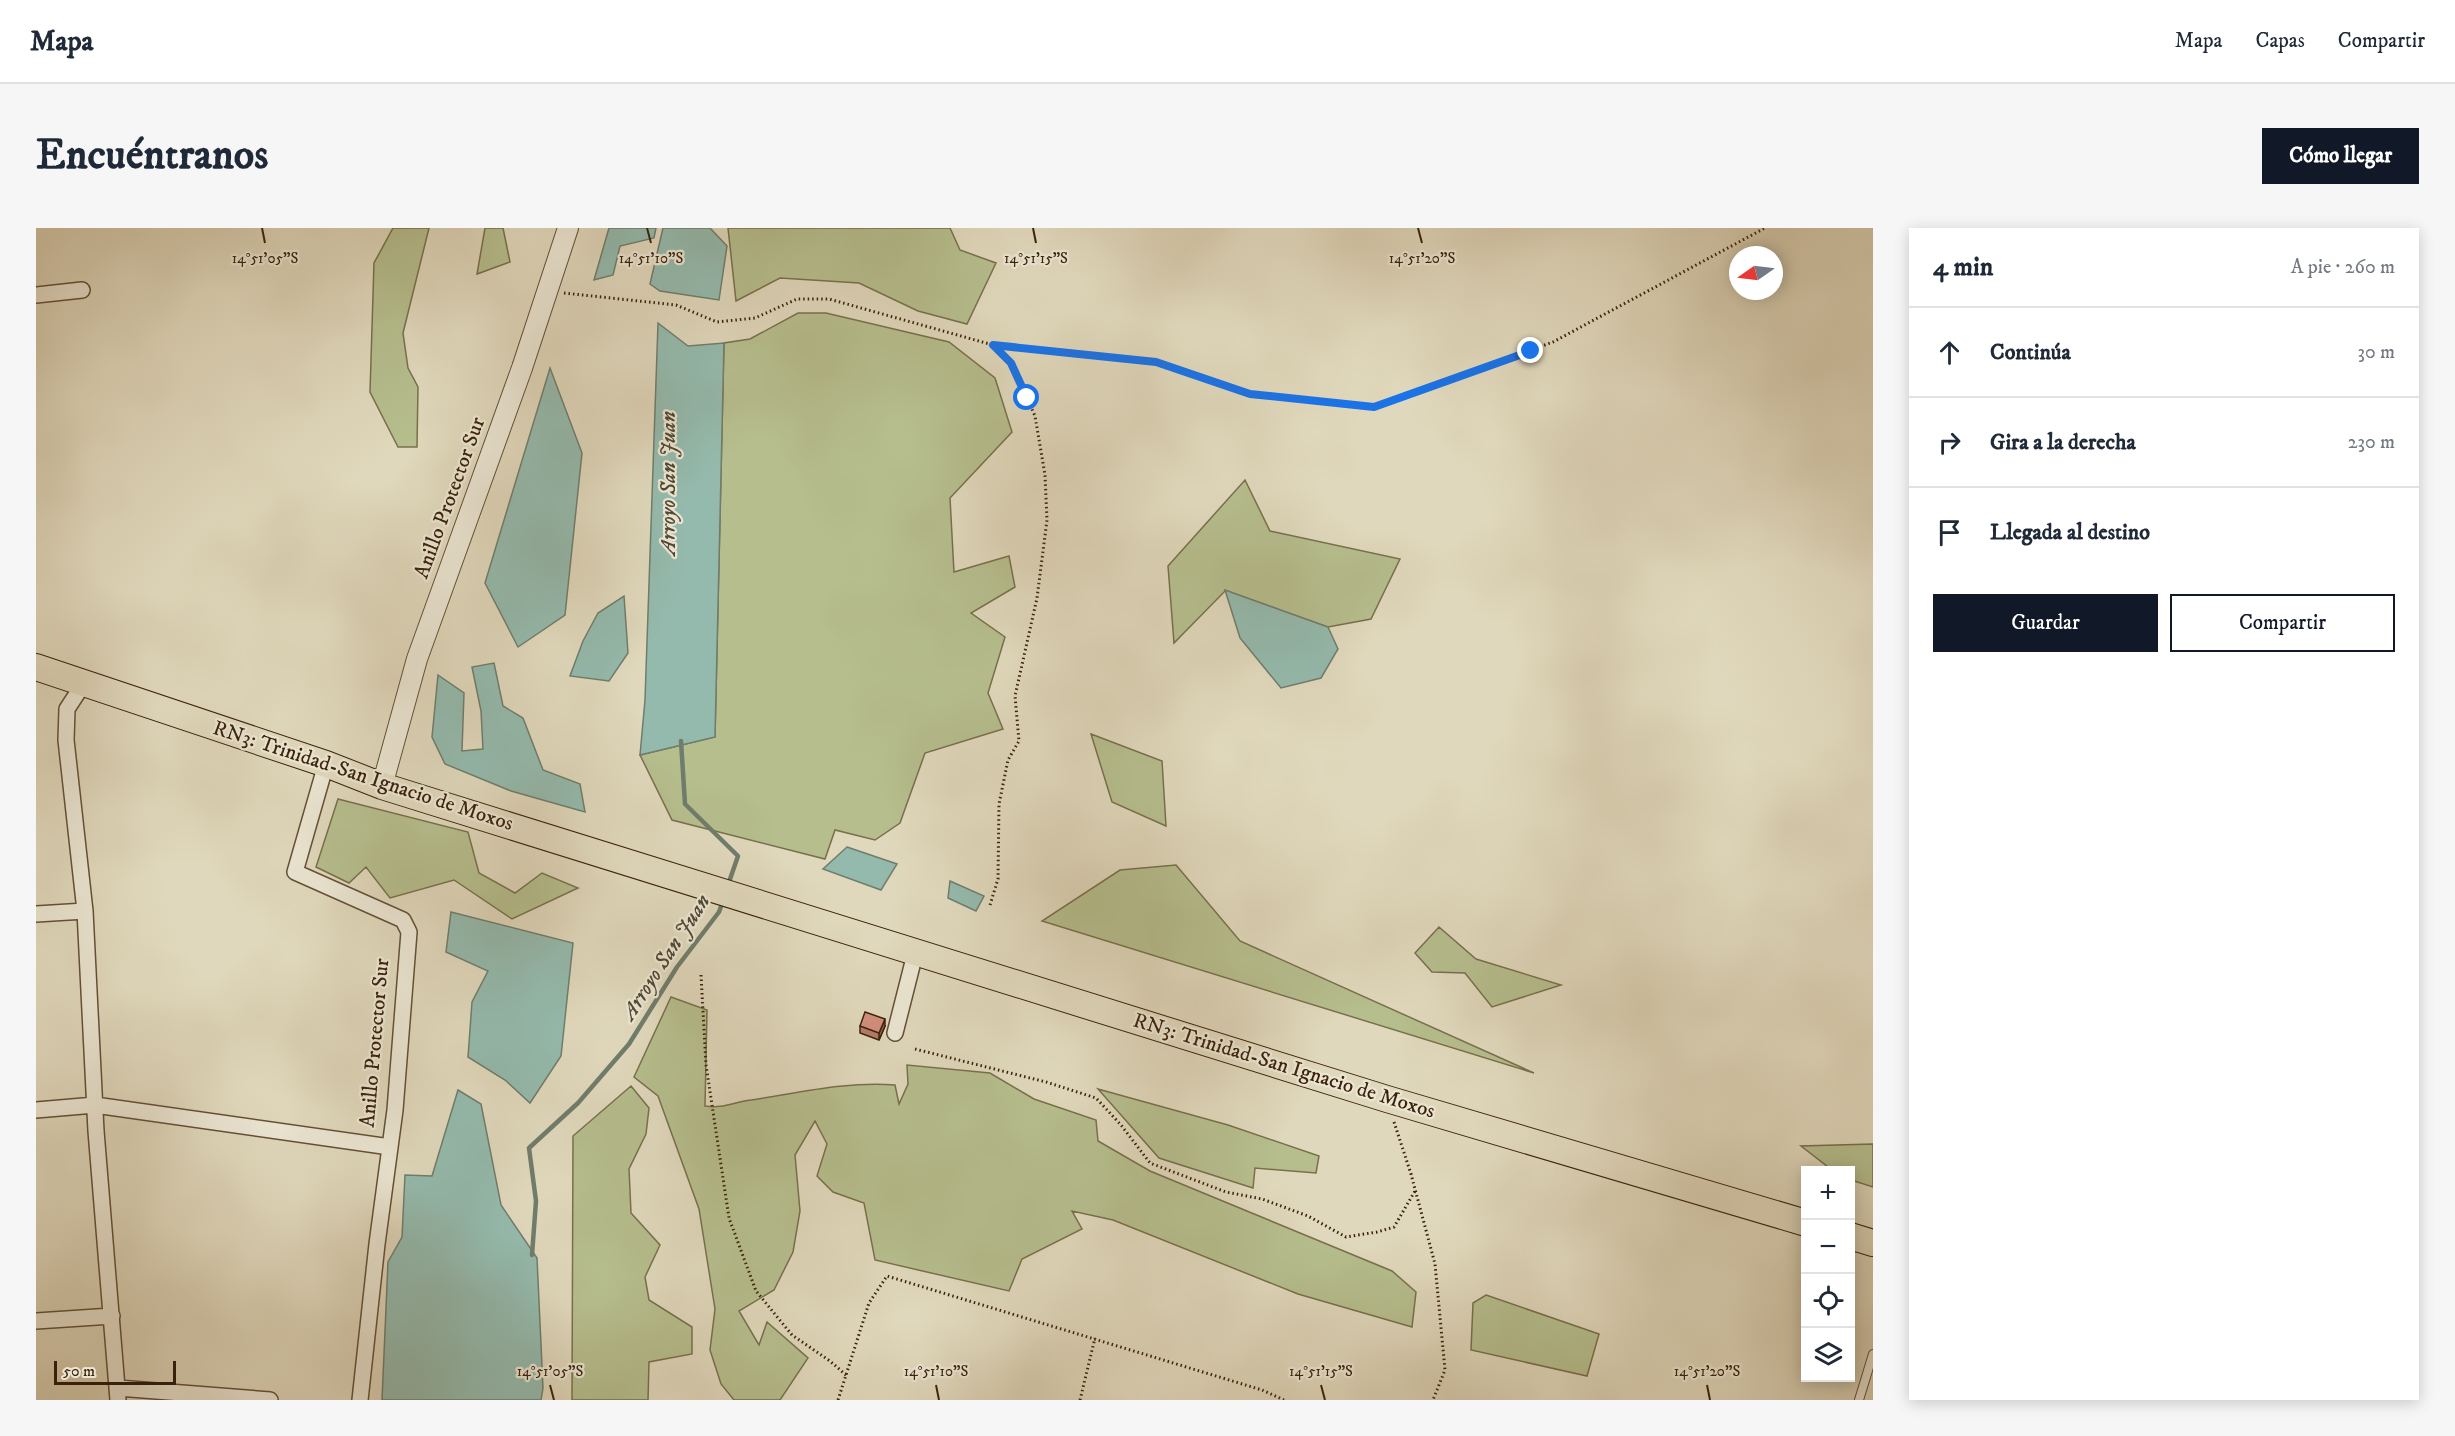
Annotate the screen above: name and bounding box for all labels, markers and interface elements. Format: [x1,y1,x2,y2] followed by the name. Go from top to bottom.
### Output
[30,24,93,59] text: Mapa
[2175,28,2222,54] text: Mapa
[2255,28,2305,54] text: Capas
[2338,28,2425,54] text: Compartir
[2262,128,2419,184] button: Cómo llegar
[36,130,268,182] text: Encuéntranos
[1729,246,1783,300] north arrow
[232,249,298,268] text: 14°51'05"S
[619,249,683,268] text: 14°51'10"S
[1004,249,1068,268] text: 14°51'15"S
[1389,249,1455,268] text: 14°51'20"S
[1933,251,1993,284] text: 4 min
[2291,255,2395,280] text: A pie · 260 m
[1933,336,1966,369] icon: ahead
[1517,337,1543,363] route end
[1990,339,2071,366] text: Continúa
[2357,340,2395,365] text: 30 m
[1013,384,1039,410] route start
[655,411,682,558] water label: Arroyo San Juan
[409,414,491,582] street label: Anillo Protector Sur
[1933,426,1966,459] icon: right
[1990,429,2136,456] text: Gira a la derecha
[2348,430,2395,455] text: 230 m
[1933,516,1966,549] icon: arrive
[1990,519,2150,546] text: Llegada al destino
[1933,594,2158,652] button: Guardar
[2170,594,2395,652] button: Compartir
[209,715,517,837] street label: RN3: Trinidad-San Ignacio de Moxos
[614,889,717,1027] water label: Arroyo San Juan
[355,957,395,1129] street label: Anillo Protector Sur
[1130,1008,1438,1124] street label: RN3: Trinidad-San Ignacio de Moxos
[1801,1166,1855,1382] map controls
[1801,1166,1855,1220] button: +
[1801,1220,1855,1274] button: −
[1801,1274,1855,1328] button: locate
[1801,1328,1855,1382] button: layers
[54,1358,176,1386] scale bar
[63,1361,95,1381] text: 50 m
[517,1362,583,1381] text: 14°51'05"S
[904,1362,968,1381] text: 14°51'10"S
[1289,1362,1353,1381] text: 14°51'15"S
[1674,1362,1740,1381] text: 14°51'20"S

